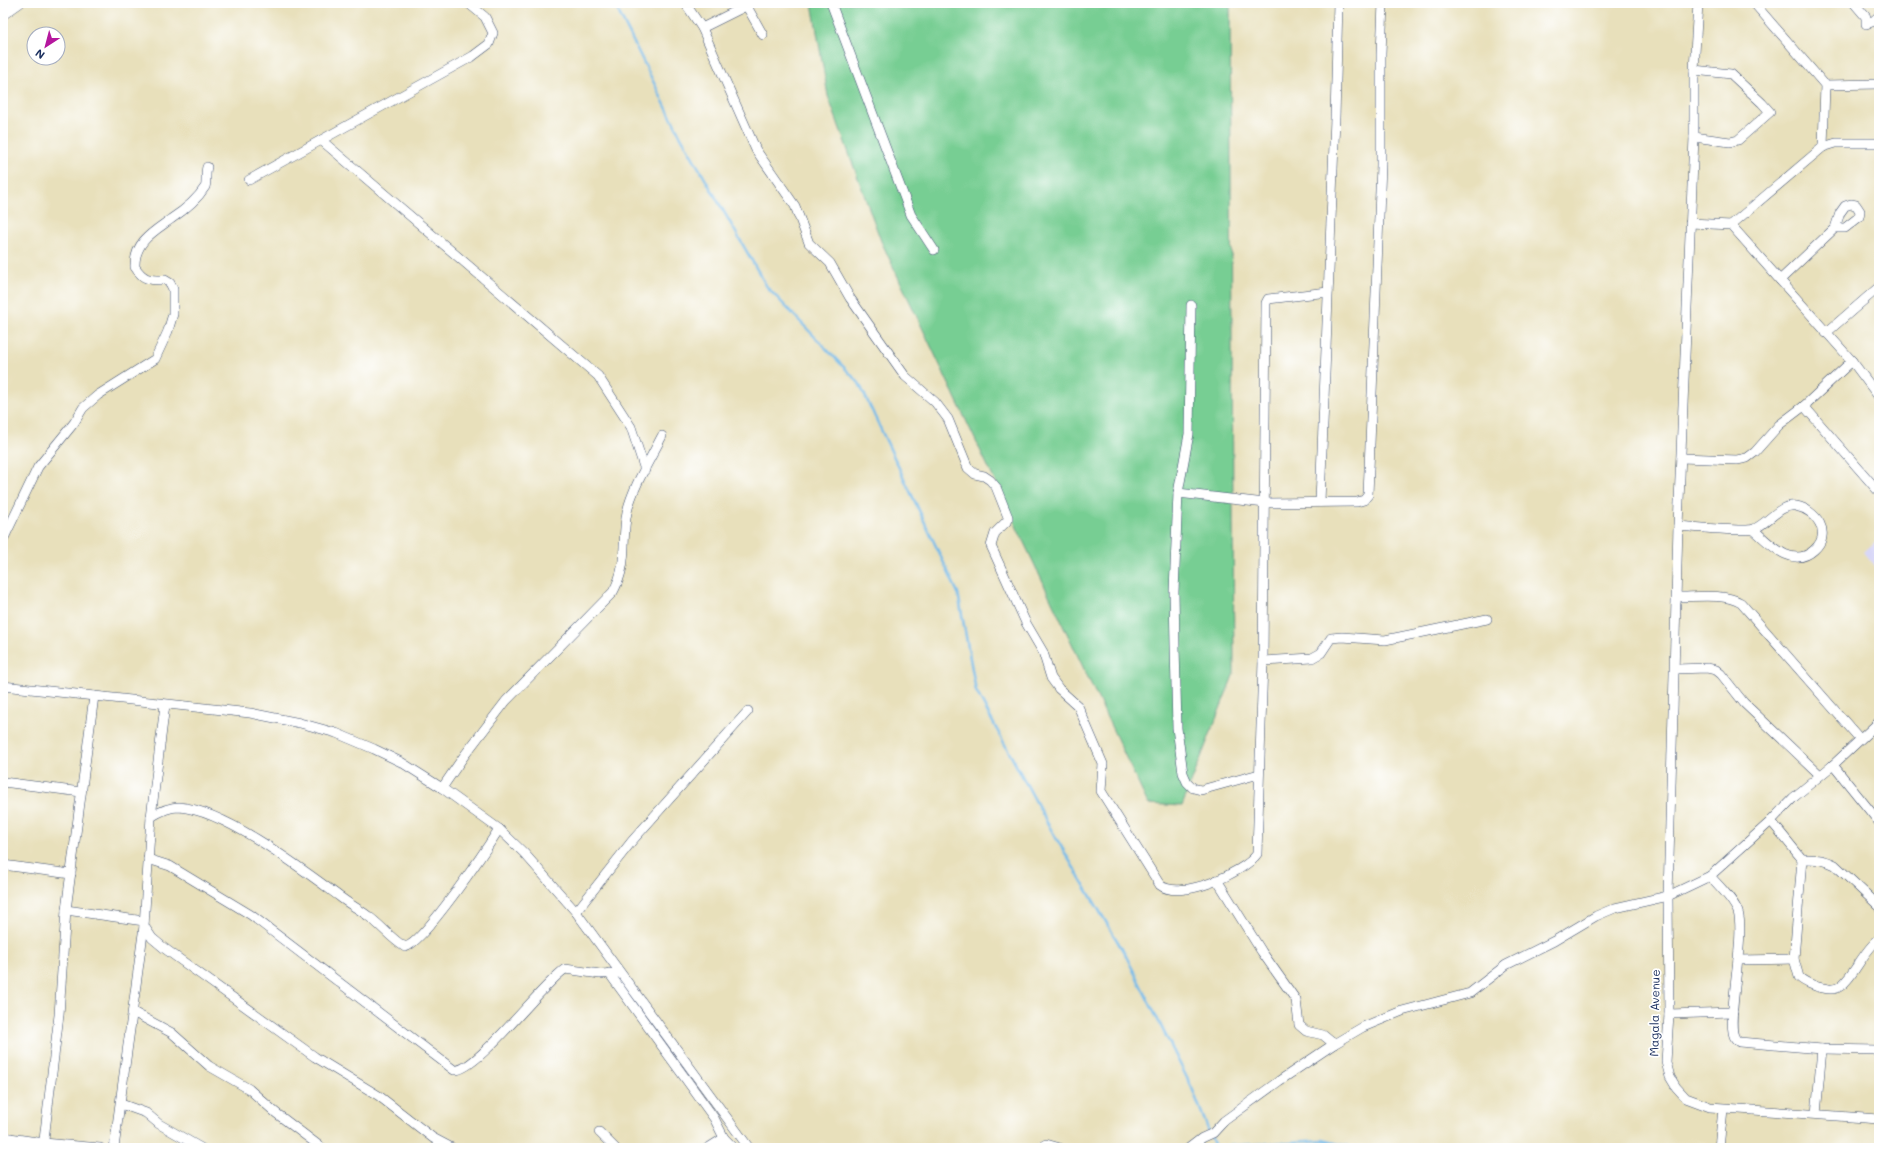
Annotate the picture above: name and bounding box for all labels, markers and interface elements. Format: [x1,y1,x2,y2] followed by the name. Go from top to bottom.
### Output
[26,26,66,66] north arrow
[32,46,48,63] text: N
[1645,969,1663,1057] street label: Magala Avenue

